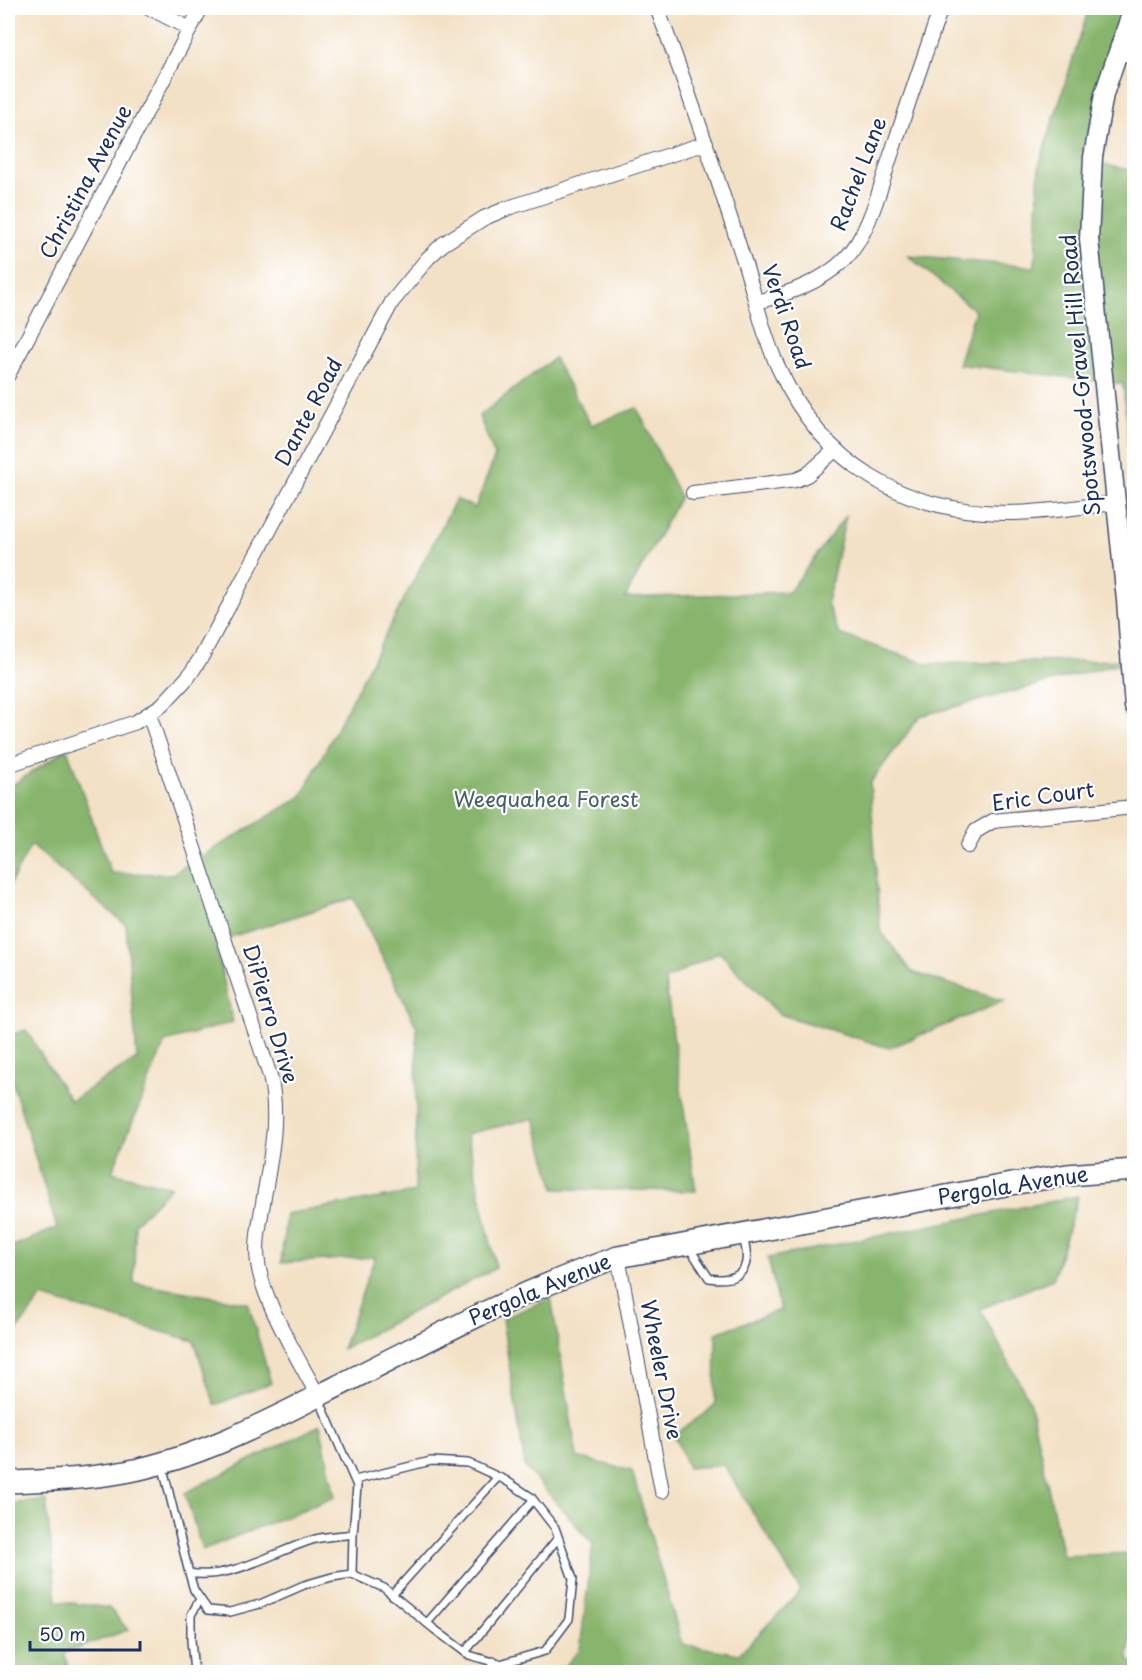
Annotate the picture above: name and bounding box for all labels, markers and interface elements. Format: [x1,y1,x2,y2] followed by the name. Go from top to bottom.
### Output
[30,98,138,264] street label: Christina Avenue
[821,112,894,235] street label: Rachel Lane
[1051,233,1107,517] street label: Spotswood-Gravel Hill Road
[755,259,821,373] street label: Verdi Road
[265,351,349,471] street label: Dante Road
[990,772,1096,818] street label: Eric Court
[454,782,638,814] park label: Weequahea Forest
[236,940,308,1087] street label: DiPierro Drive
[935,1156,1090,1212] street label: Pergola Avenue
[463,1244,615,1333] street label: Pergola Avenue
[634,1297,692,1442] street label: Wheeler Drive
[30,1614,140,1652] scale bar
[39,1620,86,1647] text: 50 m

